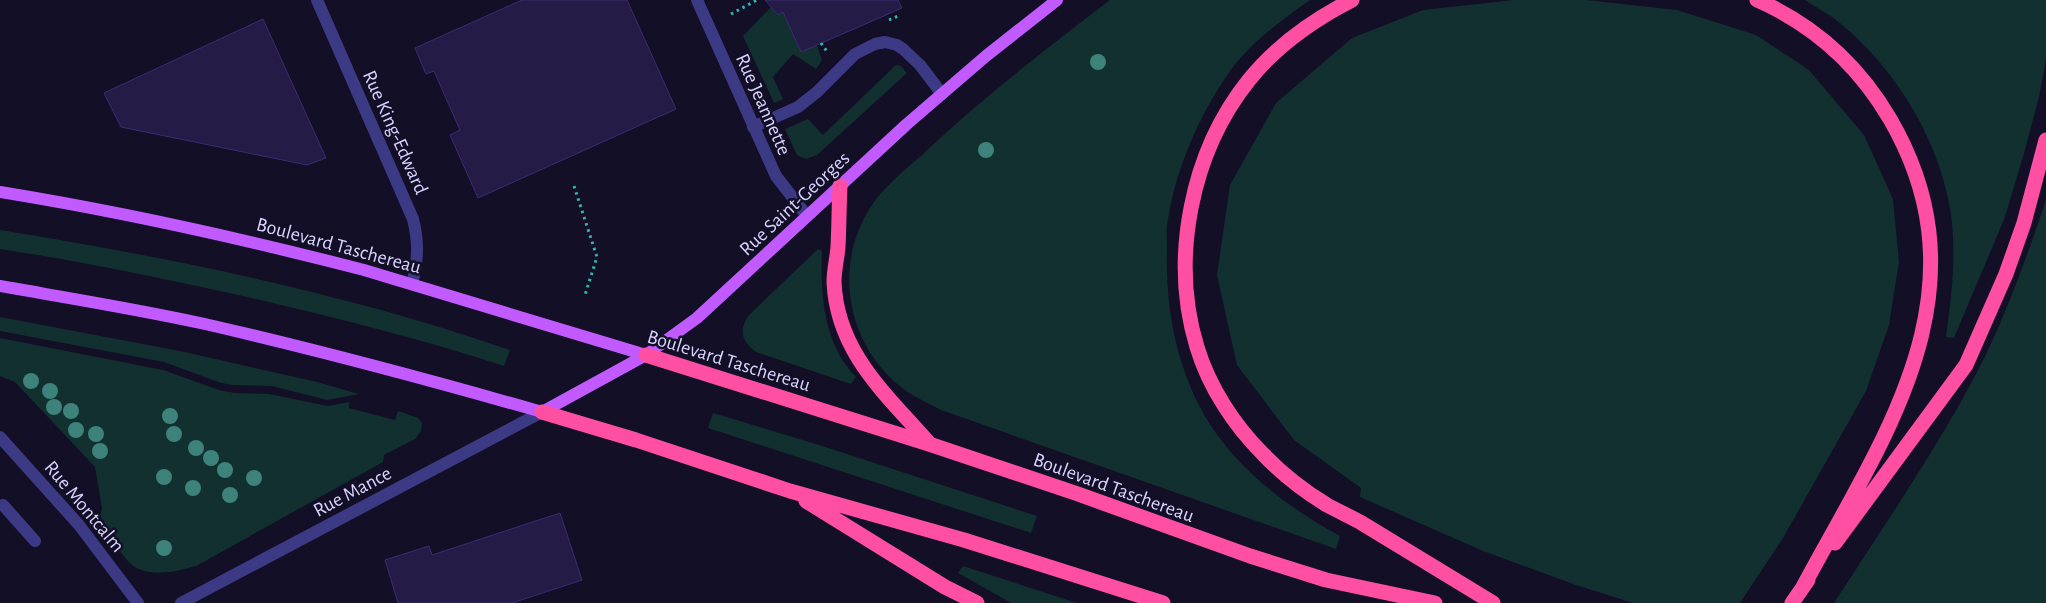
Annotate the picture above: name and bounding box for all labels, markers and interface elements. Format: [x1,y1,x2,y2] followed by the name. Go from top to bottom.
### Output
[732,51,794,158] street label: Rue Jeannette
[359,67,431,197] street label: Rue King-Edward
[736,148,854,260] street label: Rue Saint-Georges
[254,214,423,278] street label: Boulevard Taschereau
[645,327,813,395] street label: Boulevard Taschereau
[1031,450,1197,526] street label: Boulevard Taschereau
[40,457,128,556] street label: Rue Montcalm
[310,463,395,521] street label: Rue Mance

